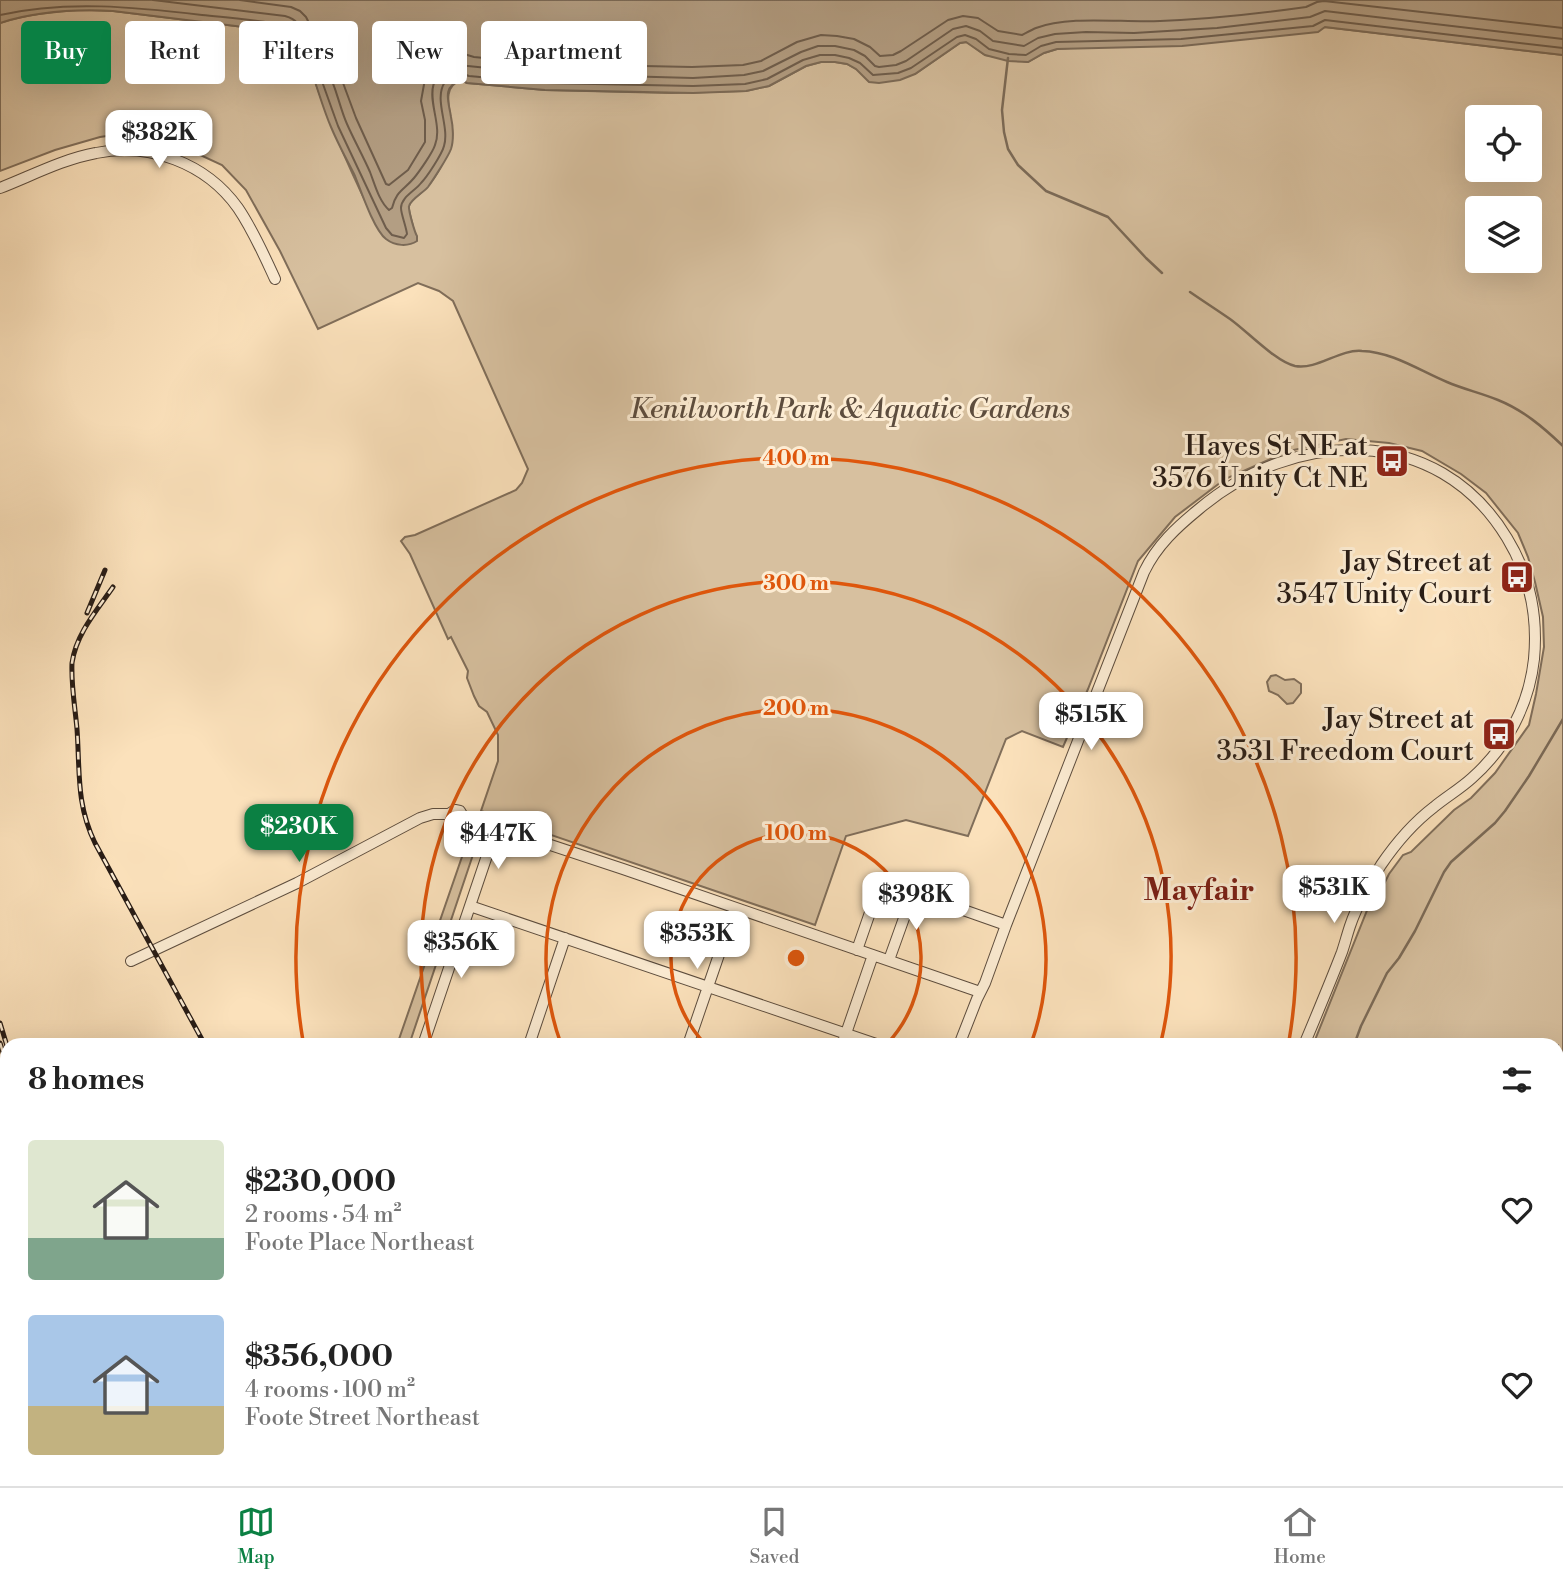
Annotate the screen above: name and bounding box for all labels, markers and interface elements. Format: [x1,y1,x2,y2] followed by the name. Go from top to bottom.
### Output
[21,21,111,84] chip: Buy
[125,21,225,84] chip: Rent
[239,21,358,84] chip: Filters
[372,21,467,84] chip: New
[481,21,647,84] chip: Apartment
[1465,105,1542,273] map controls
[1465,105,1542,182] button: locate
[110,110,208,170] pin: $382K
[121,119,197,147] text: $382K
[1465,196,1542,273] button: layers
[630,392,1070,427] park label: Kenilworth Park & Aquatic Gardens
[1152,429,1368,496] place label: Hayes St NE at 3576 Unity Ct NE
[1373,442,1411,480] bus stop icon: Hayes St NE at 3576 Unity Ct NE
[762,446,830,472] text: 400 m
[1277,545,1492,612] place label: Jay Street at 3547 Unity Court
[1498,558,1536,596] bus stop icon: Jay Street at 3547 Unity Court
[763,571,829,597] text: 300 m
[1042,692,1140,752] pin: $515K
[763,696,829,722] text: 200 m
[1055,701,1127,729] text: $515K
[1217,702,1474,769] place label: Jay Street at 3531 Freedom Court
[1480,715,1518,753] bus stop icon: Jay Street at 3531 Freedom Court
[250,804,348,864] pin: $230K
[449,812,547,871] pin: $447K
[260,813,338,841] text: $230K
[460,820,536,848] text: $447K
[765,821,827,847] text: 100 m
[1285,866,1383,925] pin: $531K
[867,872,965,932] pin: $398K
[1144,872,1254,910] district label: Mayfair
[1299,874,1369,902] text: $531K
[878,881,954,909] text: $398K
[648,912,746,971] pin: $353K
[412,920,510,980] pin: $356K
[660,920,734,948] text: $353K
[424,929,498,957] text: $356K
[784,946,808,970] centre of rings
[28,1061,144,1099] text: 8 homes
[1498,1061,1536,1099] icon: filters
[245,1163,396,1201] text: $230,000
[84,1168,168,1252] icon: home
[1498,1191,1536,1229] icon: heart
[245,1201,402,1229] text: 2 rooms · 54 m²
[245,1229,475,1257] text: Foote Place Northeast
[245,1338,393,1376] text: $356,000
[84,1343,168,1427] icon: home
[1498,1366,1536,1404] icon: heart
[245,1376,415,1404] text: 4 rooms · 100 m²
[245,1404,480,1432] text: Foote Street Northeast
[237,1503,275,1569] tab: Map
[749,1503,799,1569] tab: Saved
[1274,1503,1326,1569] tab: Home

